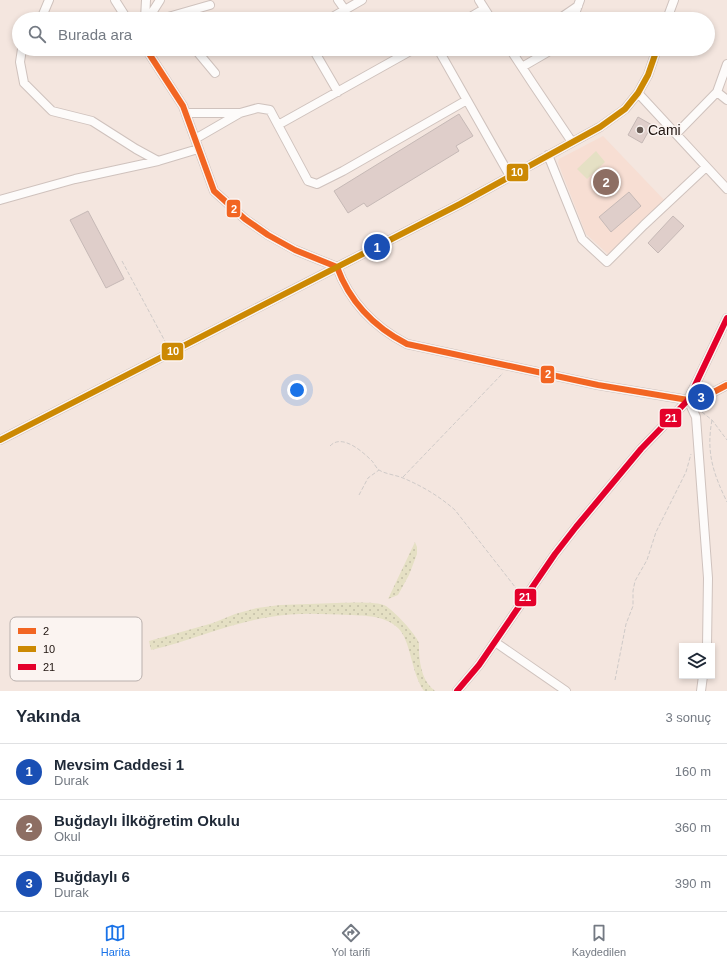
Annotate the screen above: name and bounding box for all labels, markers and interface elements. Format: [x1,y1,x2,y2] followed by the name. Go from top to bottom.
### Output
[12,12,715,56] search box
[26,23,48,45] icon: search
[58,26,132,43] text: Burada ara
[648,122,681,138] place label: Cami
[635,125,645,135] marker: Cami
[506,163,529,182] line badge: 10
[511,166,523,178] text: 10
[593,167,619,197] pin: 2
[226,199,241,218] line badge: 2
[231,203,237,215] text: 2
[364,232,390,262] pin: 1
[161,342,184,361] line badge: 10
[167,345,179,357] text: 10
[540,365,555,384] line badge: 2
[545,368,551,380] text: 2
[287,380,307,400] your location
[688,382,714,412] pin: 3
[659,408,682,428] line badge: 21
[665,412,677,424] text: 21
[514,588,537,607] line badge: 21
[519,591,531,603] text: 21
[10,617,142,681] legend
[43,625,49,637] text: 2
[43,643,55,655] text: 10
[679,643,715,679] map controls
[679,643,715,679] button: layers
[43,661,55,673] text: 21
[16,707,80,726] text: Yakında
[665,710,711,725] text: 3 sonuç
[54,756,184,773] text: Mevsim Caddesi 1
[25,764,33,779] text: 1
[675,764,711,779] text: 160 m
[54,773,89,788] text: Durak
[54,812,240,829] text: Buğdaylı İlköğretim Okulu
[25,820,33,835] text: 2
[675,820,711,835] text: 360 m
[54,829,81,844] text: Okul
[54,868,130,885] text: Buğdaylı 6
[25,876,33,891] text: 3
[675,876,711,891] text: 390 m
[54,885,89,900] text: Durak
[101,922,130,958] tab: Harita
[332,922,370,958] tab: Yol tarifi
[572,922,626,958] tab: Kaydedilen

